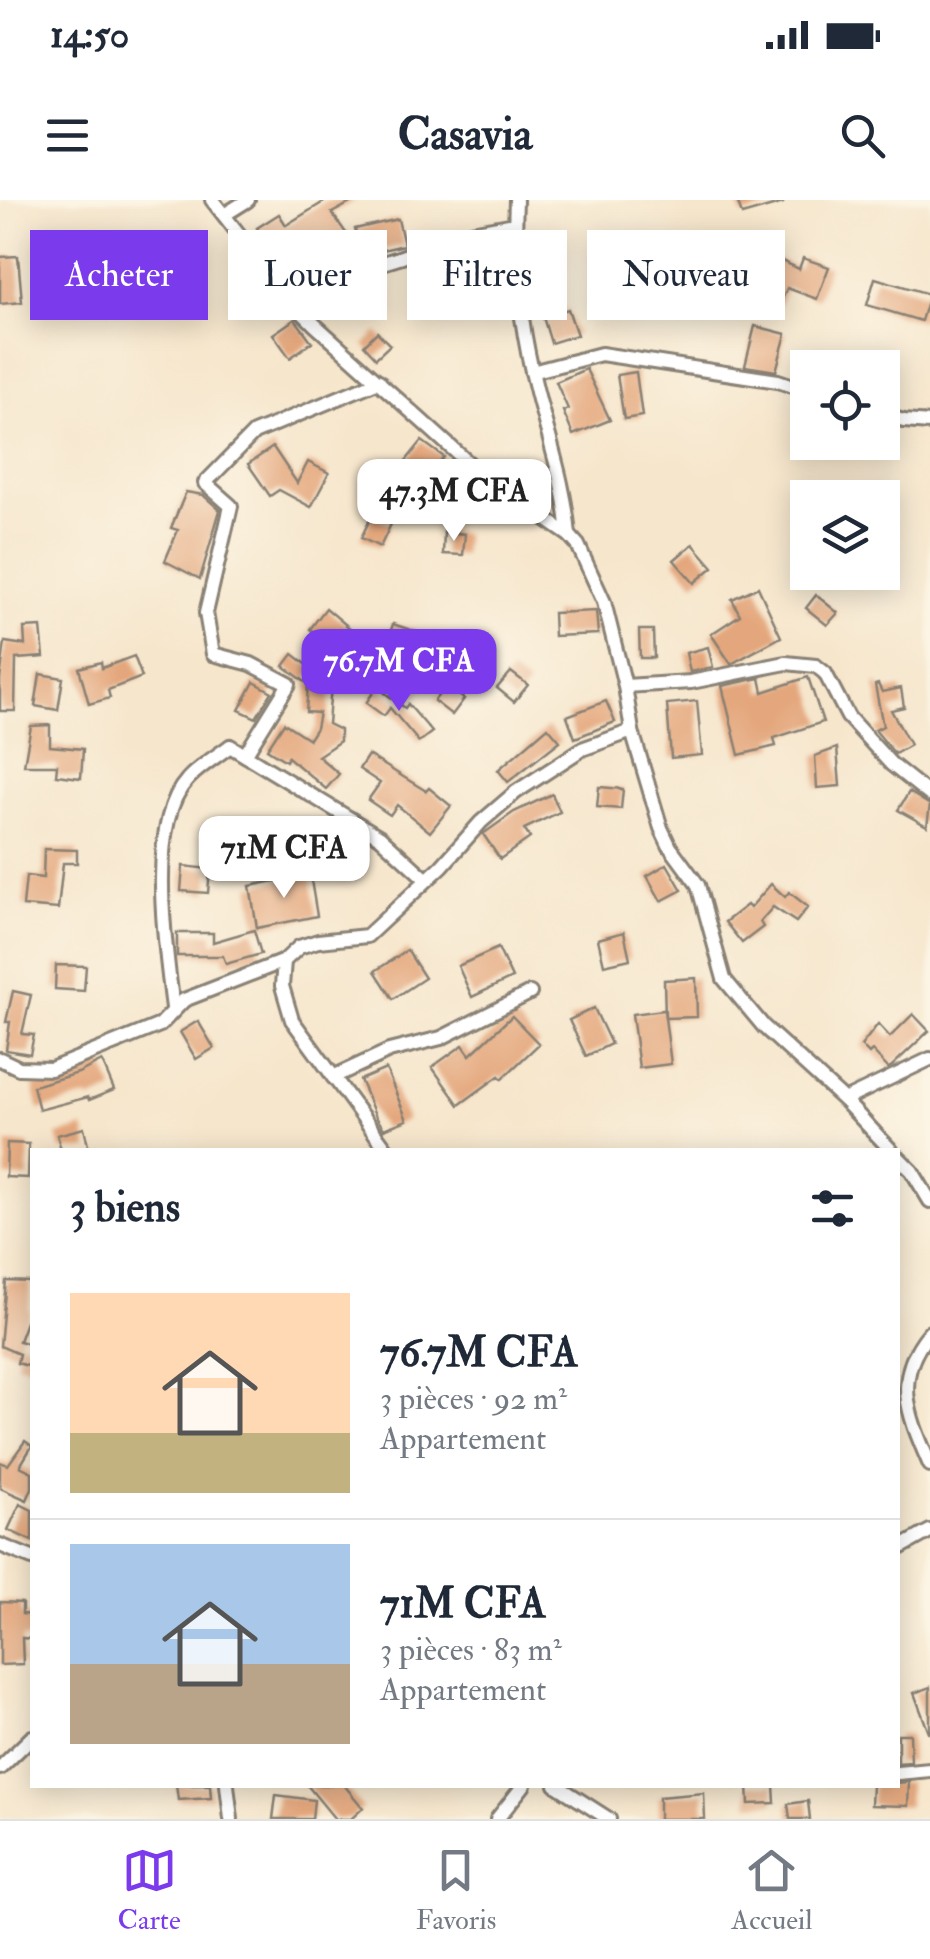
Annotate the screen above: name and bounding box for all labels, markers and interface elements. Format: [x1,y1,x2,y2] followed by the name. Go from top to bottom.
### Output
[50,11,129,59] text: 14:50
[398,107,532,163] text: Casavia
[40,108,95,163] icon: menu
[835,108,890,163] icon: search
[30,230,208,320] chip: Acheter
[228,230,387,320] chip: Louer
[407,230,567,320] chip: Filtres
[587,230,785,320] chip: Nouveau
[790,350,900,590] map controls
[790,350,900,460] button: locate
[340,459,568,544] pin: 47.3M CFA
[379,471,529,511] text: 47.3M CFA
[790,480,900,590] button: layers
[285,629,513,714] pin: 76.7M CFA
[324,641,474,681] text: 76.7M CFA
[192,816,376,901] pin: 71M CFA
[221,828,347,868] text: 71M CFA
[805,1181,860,1236] icon: filters
[70,1182,180,1234] text: 3 biens
[380,1327,578,1379] text: 76.7M CFA
[150,1333,270,1453] icon: home
[380,1379,567,1419] text: 3 pièces · 92 m²
[380,1419,546,1459] text: Appartement
[380,1578,546,1630] text: 71M CFA
[150,1584,270,1704] icon: home
[380,1630,562,1670] text: 3 pièces · 83 m²
[380,1670,546,1710] text: Appartement
[118,1843,181,1938] tab: Carte
[416,1843,496,1938] tab: Favoris
[731,1843,812,1938] tab: Accueil

